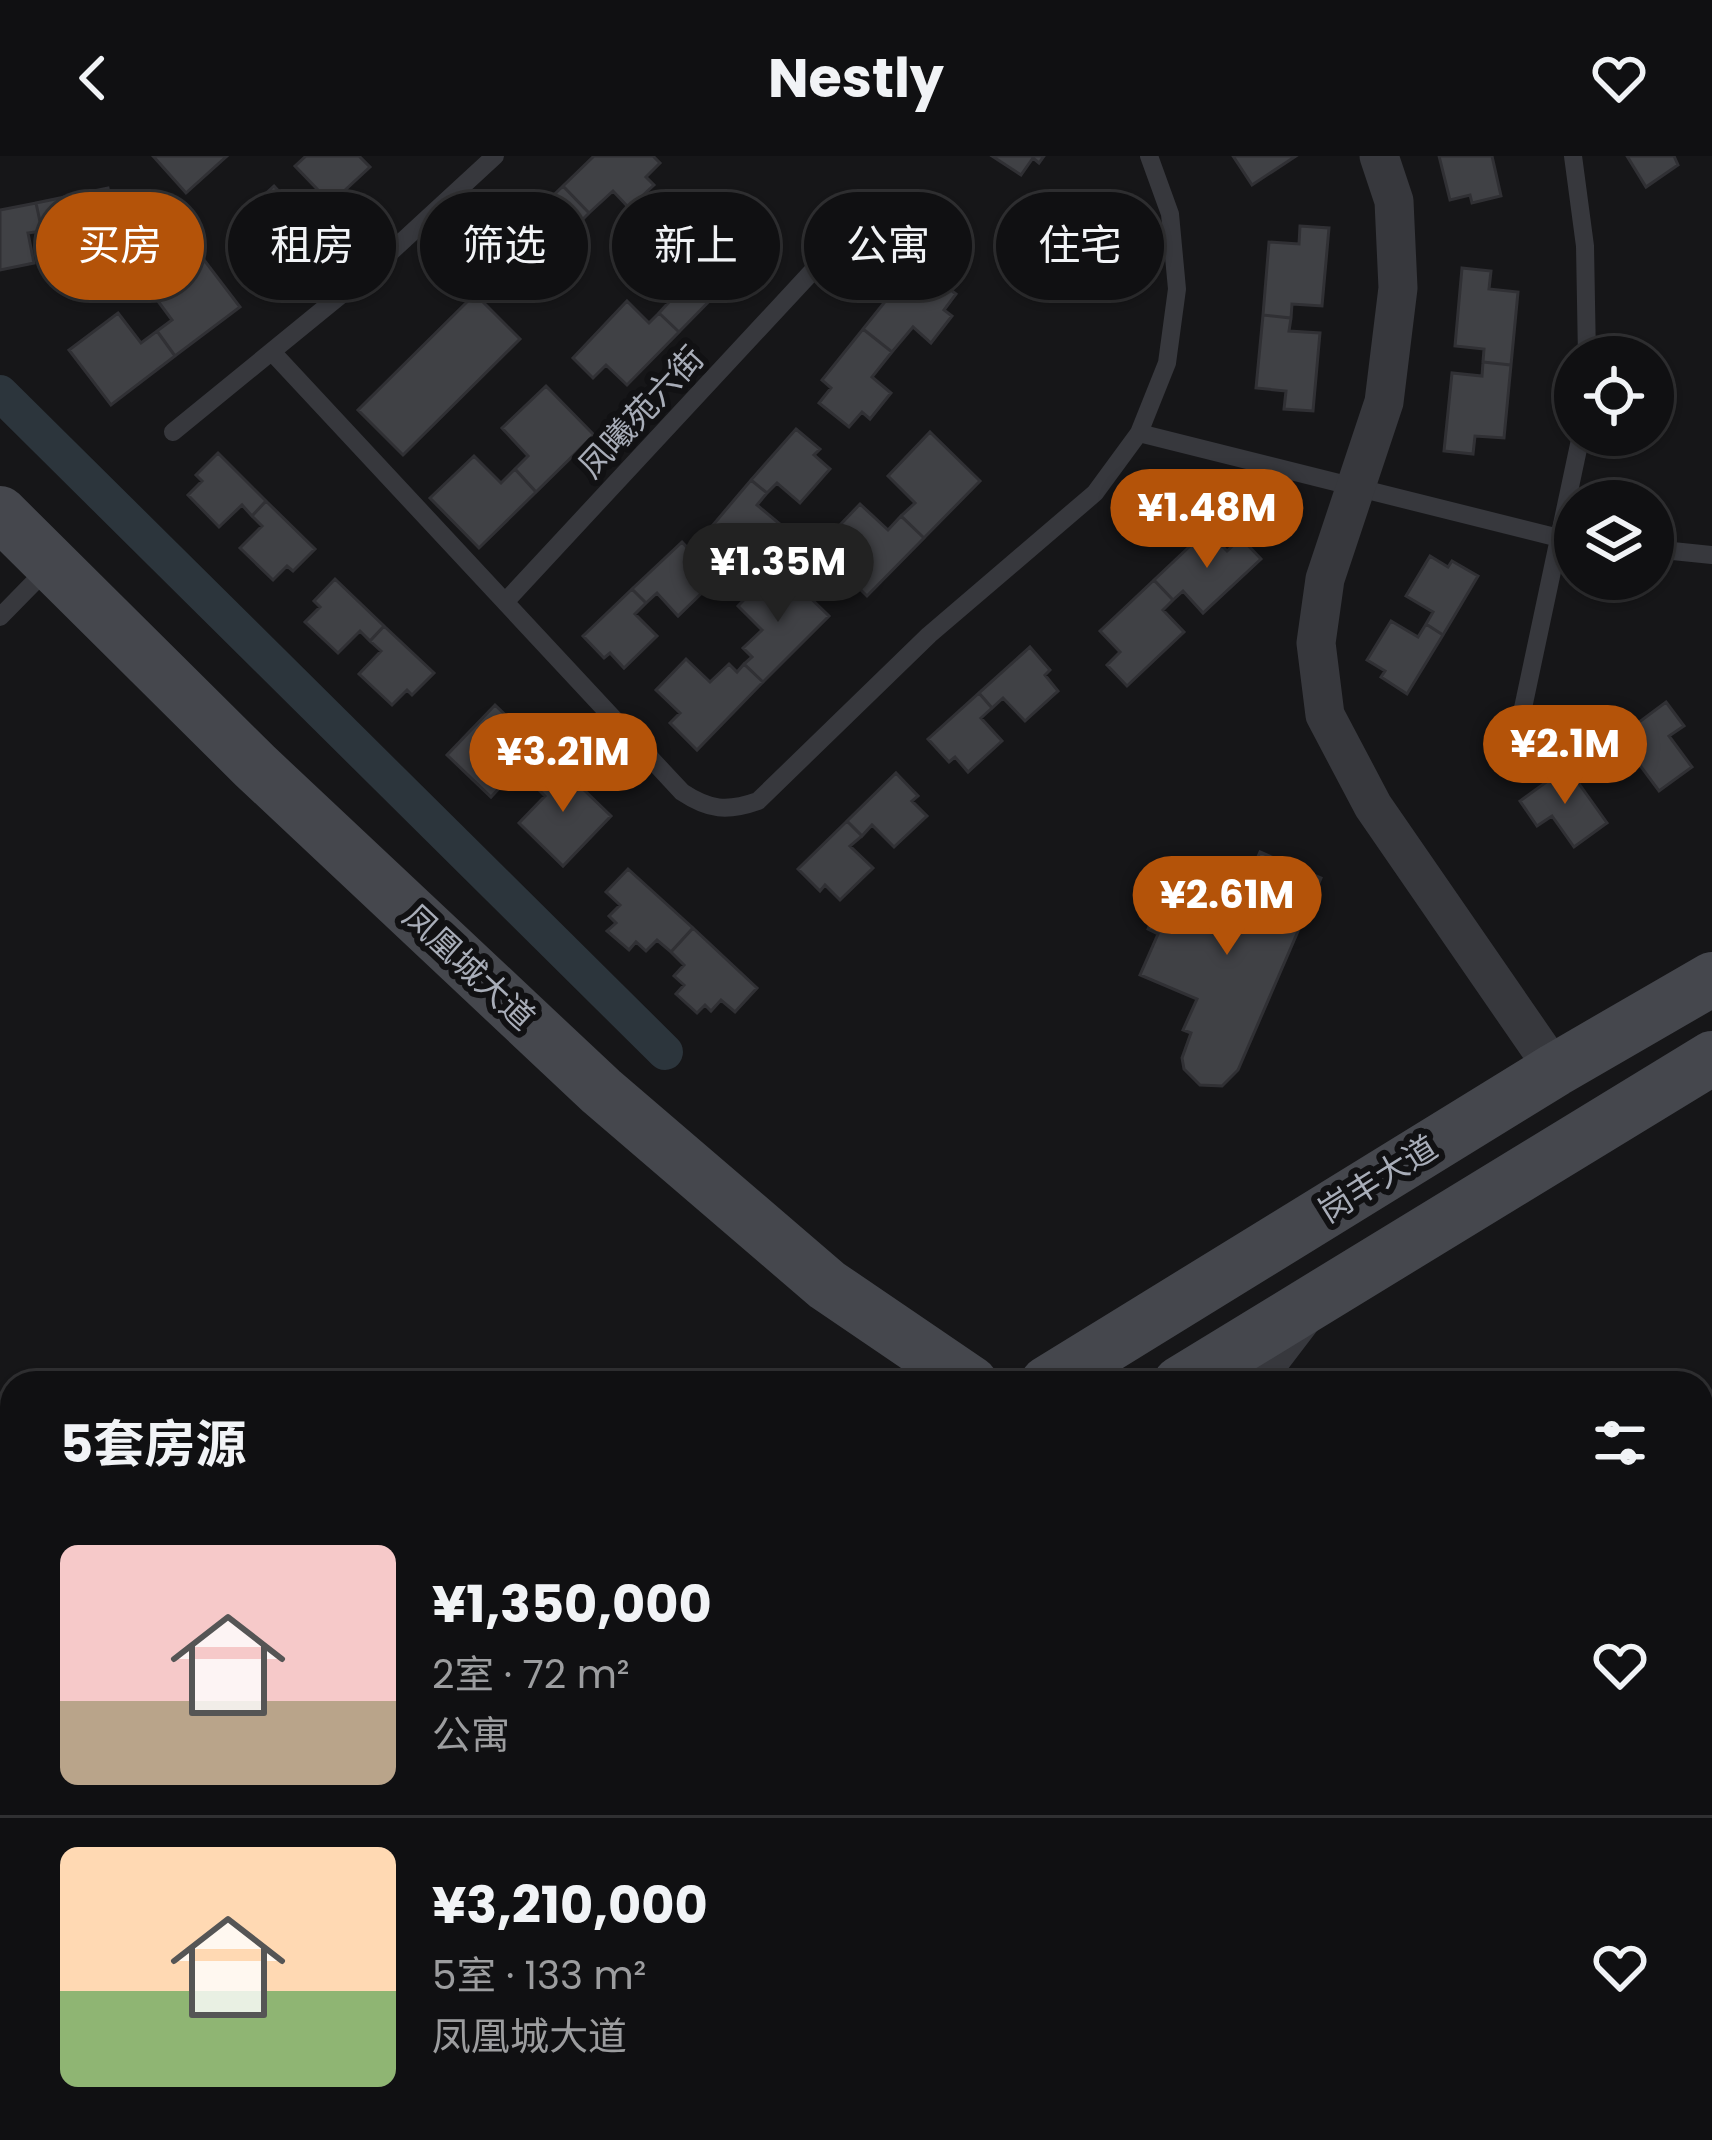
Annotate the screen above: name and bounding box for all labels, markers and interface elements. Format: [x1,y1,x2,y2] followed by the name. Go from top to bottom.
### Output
[768,40,944,116] text: Nestly
[60,45,126,111] icon: back
[1586,45,1652,111] icon: heart
[36,192,204,300] chip: 买房
[228,192,396,300] chip: 租房
[420,192,588,300] chip: 筛选
[612,192,780,300] chip: 新上
[804,192,972,300] chip: 公寓
[996,192,1164,300] chip: 住宅
[568,336,714,488] street label: 凤曦苑六街
[1554,336,1674,600] map controls
[1554,336,1674,456] button: locate
[1109,469,1305,571] pin: ¥1.48M
[1137,480,1277,535] text: ¥1.48M
[1554,480,1674,600] button: layers
[680,523,876,625] pin: ¥1.35M
[710,534,846,589] text: ¥1.35M
[1481,705,1649,807] pin: ¥2.1M
[465,713,661,815] pin: ¥3.21M
[1510,716,1620,771] text: ¥2.1M
[496,724,630,779] text: ¥3.21M
[1129,856,1325,958] pin: ¥2.61M
[1160,867,1294,922] text: ¥2.61M
[393,894,545,1040] street label: 凤凰城大道
[1310,1124,1446,1234] street label: 岗丰大道
[60,1408,246,1480] text: 5套房源
[1587,1410,1653,1476] icon: filters
[432,1568,712,1640] text: ¥1,350,000
[156,1593,300,1737] icon: home
[1587,1632,1653,1698] icon: heart
[432,1647,630,1702] text: 2室 · 72 m²
[432,1708,510,1763] text: 公寓
[432,1869,708,1941] text: ¥3,210,000
[156,1895,300,2039] icon: home
[1587,1934,1653,2000] icon: heart
[432,1948,646,2003] text: 5室 · 133 m²
[432,2009,627,2064] text: 凤凰城大道

